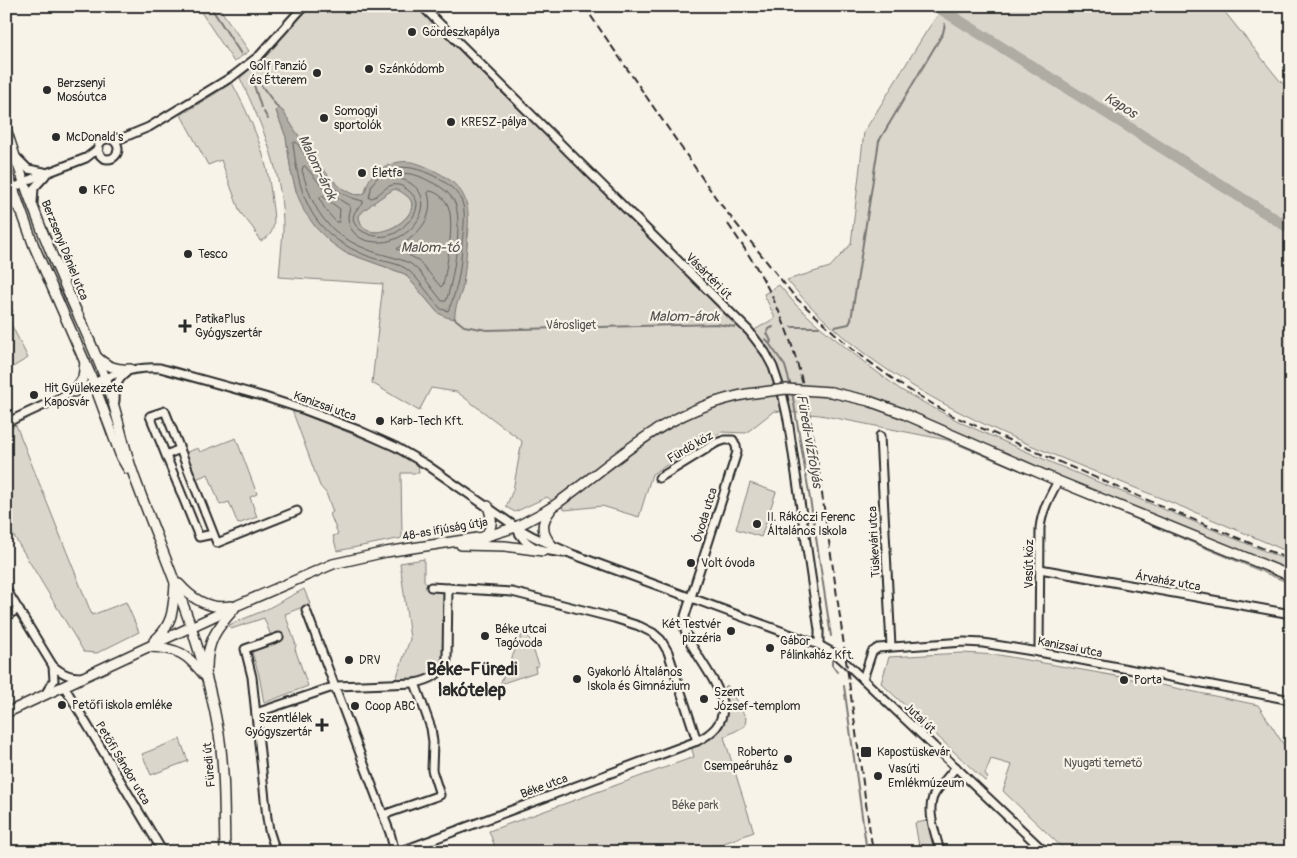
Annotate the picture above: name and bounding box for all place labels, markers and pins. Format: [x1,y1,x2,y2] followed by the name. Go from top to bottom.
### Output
[422,25,500,40] place label: Gördeszkapálya
[406,26,418,38] marker: Gördeszkapálya
[249,59,307,88] place label: Golf Panzió és Étterem
[379,62,445,77] place label: Szánkódomb
[363,63,375,75] marker: Szánkódomb
[311,67,323,79] marker: Golf Panzió és Étterem
[57,76,107,105] place label: Berzsenyi Mosóutca
[41,84,53,96] marker: Berzsenyi Mosóutca
[334,104,381,133] place label: Somogyi sportolók
[318,112,330,124] marker: Somogyi sportolók
[461,115,527,130] place label: KRESZ-pálya
[445,116,457,128] marker: KRESZ-pálya
[66,130,124,145] place label: McDonald's
[50,131,62,143] marker: McDonald's
[372,165,403,181] place label: Életfa
[356,167,368,179] marker: Életfa
[93,183,115,198] place label: KFC
[77,184,89,196] marker: KFC
[198,247,228,262] place label: Tesco
[182,248,194,260] marker: Tesco
[195,312,263,341] place label: PatikaPlus Gyógyszertár
[179,320,191,332] marker: PatikaPlus Gyógyszertár
[44,381,123,410] place label: Hit Gyülekezete Kaposvár
[28,389,40,401] marker: Hit Gyülekezete Kaposvár
[390,414,464,429] place label: Karb-Tech Kft.
[374,415,386,427] marker: Karb-Tech Kft.
[767,510,856,539] place label: II. Rákóczi Ferenc Általános Iskola
[751,518,763,530] marker: II. Rákóczi Ferenc Általános Iskola
[701,556,755,571] place label: Volt óvoda
[685,557,697,569] marker: Volt óvoda
[662,617,722,646] place label: Két Testvér pizzéria
[495,622,546,651] place label: Béke utcai Tagóvoda
[725,625,737,637] marker: Két Testvér pizzéria
[479,630,491,642] marker: Béke utcai Tagóvoda
[780,634,854,663] place label: Gábor Pálinkaház Kft.
[764,642,776,654] marker: Gábor Pálinkaház Kft.
[359,653,381,668] place label: DRV
[343,654,355,666] marker: DRV
[587,664,691,694] place label: Gyakorló Általános Iskola és Gimnázium
[571,673,583,685] marker: Gyakorló Általános Iskola és Gimnázium
[1134,673,1162,688] place label: Porta
[1118,674,1130,686] marker: Porta
[714,685,801,714] place label: Szent József-templom
[698,693,710,705] marker: Szent József-templom
[72,698,172,713] place label: Petőfi iskola emléke
[56,699,68,711] marker: Petőfi iskola emléke
[365,699,415,714] place label: Coop ABC
[349,700,361,712] marker: Coop ABC
[245,711,313,740] place label: Szentlélek Gyógyszertár
[316,719,328,731] marker: Szentlélek Gyógyszertár
[704,745,779,774] place label: Roberto Csempeáruház
[859,745,873,759] marker: Kapostüskevár
[877,745,951,760] place label: Kapostüskevár
[782,753,794,765] marker: Roberto Csempeáruház
[888,762,965,791] place label: Vasúti Emlékmúzeum
[872,770,884,782] marker: Vasúti Emlékmúzeum

